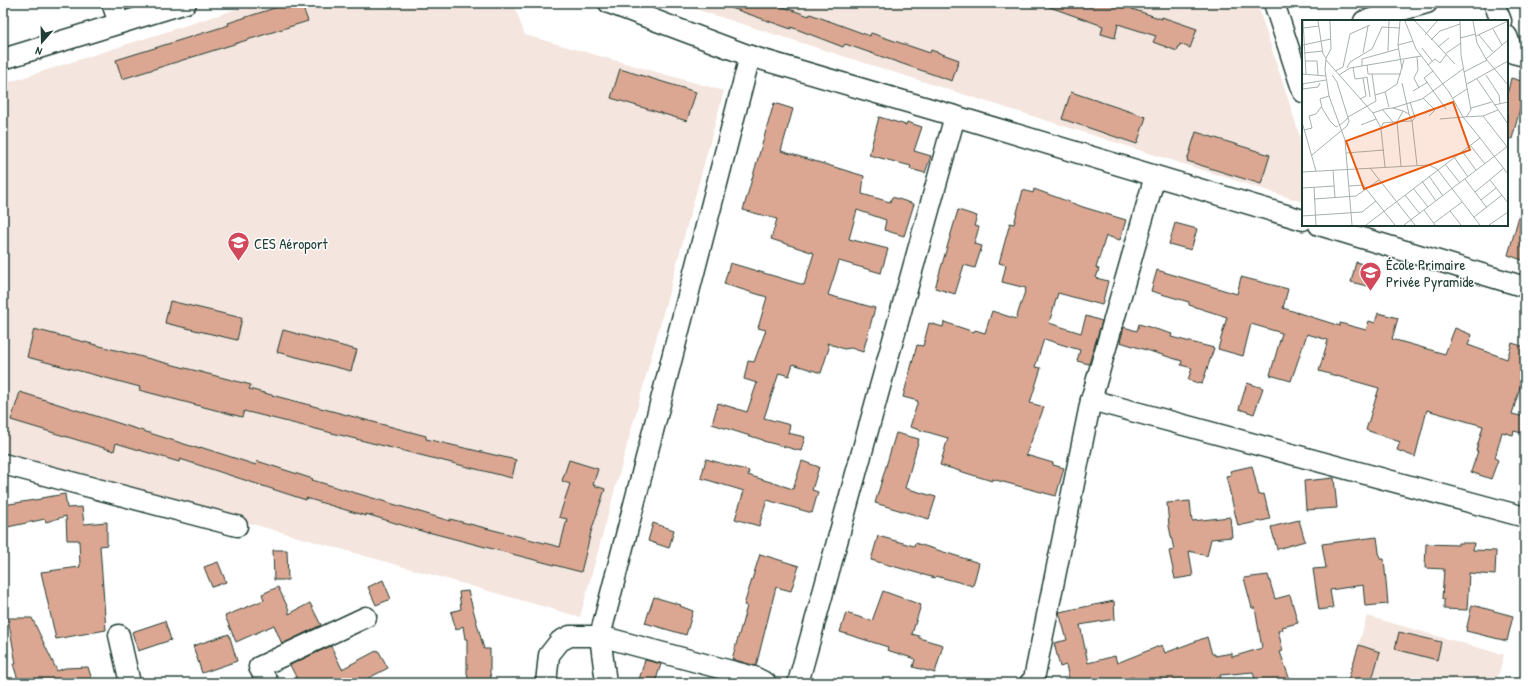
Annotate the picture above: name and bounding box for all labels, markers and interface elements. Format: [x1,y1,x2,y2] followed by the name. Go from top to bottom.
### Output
[1302,20,1508,226] inset map
[22,22,62,62] north arrow
[33,44,44,59] text: N
[225,230,251,263] school or university icon: CES Aéroport
[254,233,329,254] place label: CES Aéroport
[1386,254,1474,292] place label: École Primaire Privée Pyramide
[1357,260,1383,293] school or university icon: École Primaire Privée Pyramide

